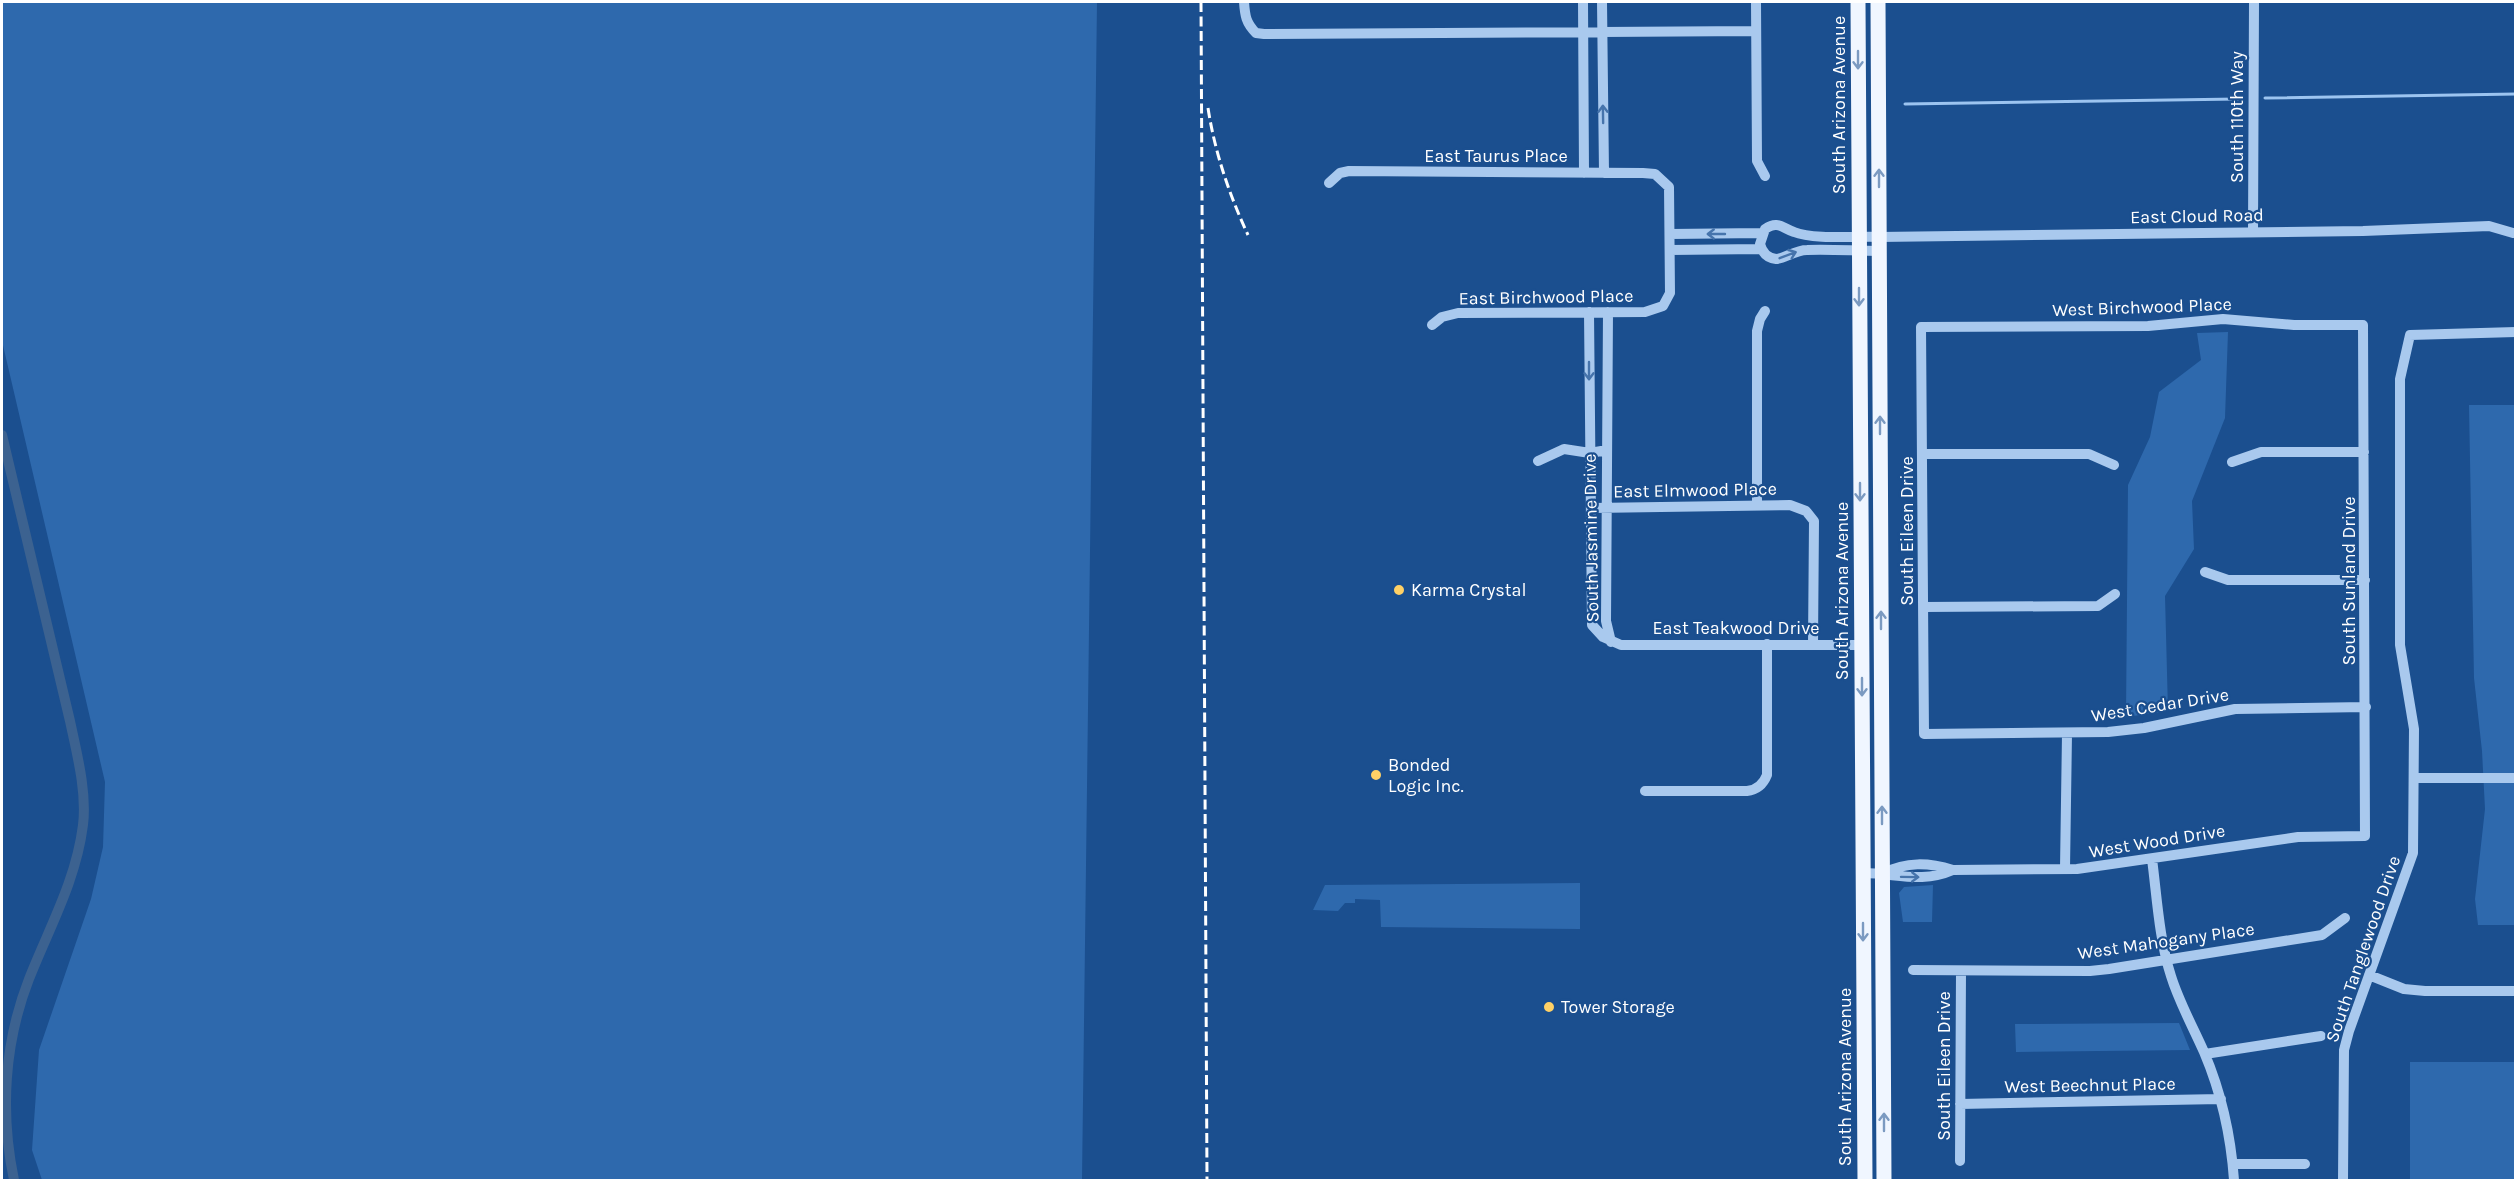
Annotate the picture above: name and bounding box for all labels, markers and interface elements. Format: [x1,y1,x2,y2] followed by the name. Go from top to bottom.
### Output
[1828,16,1850,194] street label: South Arizona Avenue
[1852,49,1864,69] one-way arrow
[2226,50,2248,183] street label: South 110th Way
[1597,105,1609,125] one-way arrow
[1424,145,1568,167] street label: East Taurus Place
[1873,169,1885,189] one-way arrow
[2130,204,2264,228] street label: East Cloud Road
[1706,228,1726,240] one-way arrow
[1778,249,1796,260] one-way arrow
[1458,284,1634,310] street label: East Birchwood Place
[1853,286,1865,306] one-way arrow
[2052,293,2232,321] street label: West Birchwood Place
[1583,360,1595,380] one-way arrow
[1874,415,1886,435] one-way arrow
[1579,453,1603,623] street label: South Jasmine Drive
[1896,456,1918,606] street label: South Eileen Drive
[1613,478,1777,502] street label: East Elmwood Place
[1855,481,1866,501] one-way arrow
[2338,497,2360,665] street label: South Sunland Drive
[1831,502,1853,680] street label: South Arizona Avenue
[1411,579,1526,601] place label: Karma Crystal
[1392,583,1406,597] marker: Karma Crystal
[1875,610,1887,630] one-way arrow
[1652,617,1820,639] street label: East Teakwood Drive
[1856,676,1868,696] one-way arrow
[2090,683,2230,727] street label: West Cedar Drive
[1388,754,1464,797] place label: Bonded Logic Inc.
[1369,768,1383,782] marker: Bonded Logic Inc.
[1877,805,1888,825] one-way arrow
[2087,819,2227,863] street label: West Wood Drive
[2321,853,2405,1045] street label: South Tanglewood Drive
[1899,871,1919,883] one-way arrow
[2076,918,2256,964] street label: West Mahogany Place
[1857,921,1869,941] one-way arrow
[1834,988,1856,1166] street label: South Arizona Avenue
[1933,991,1955,1141] street label: South Eileen Drive
[1561,996,1675,1018] place label: Tower Storage
[1542,1000,1556,1014] marker: Tower Storage
[2004,1073,2176,1097] street label: West Beechnut Place
[1878,1113,1889,1133] one-way arrow

